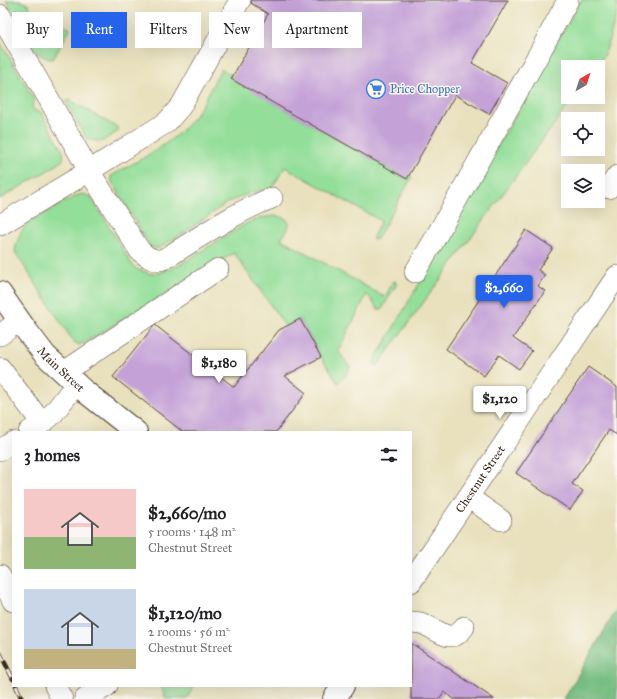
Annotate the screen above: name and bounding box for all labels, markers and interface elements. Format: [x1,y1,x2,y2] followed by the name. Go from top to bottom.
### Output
[12,12,63,48] chip: Buy
[71,12,127,48] chip: Rent
[135,12,201,48] chip: Filters
[209,12,264,48] chip: New
[272,12,362,48] chip: Apartment
[561,60,605,104] north arrow
[561,60,605,208] map controls
[365,78,387,100] supermarket icon: Price Chopper
[390,82,460,96] place label: Price Chopper
[561,112,605,156] button: locate
[561,164,605,208] button: layers
[471,275,537,309] pin: $2,660
[485,280,523,296] text: $2,660
[34,344,88,395] street label: Main Street
[186,350,252,384] pin: $1,180
[201,355,237,371] text: $1,180
[467,386,533,420] pin: $1,120
[482,391,518,407] text: $1,120
[453,442,508,515] street label: Chestnut Street
[378,444,400,466] icon: filters
[24,445,80,466] text: 3 homes
[148,503,226,524] text: $2,660/mo
[56,505,104,553] icon: home
[148,524,236,540] text: 5 rooms · 148 m²
[148,540,232,556] text: Chestnut Street
[148,603,222,624] text: $1,120/mo
[56,605,104,653] icon: home
[148,624,230,640] text: 2 rooms · 56 m²
[148,640,232,656] text: Chestnut Street

